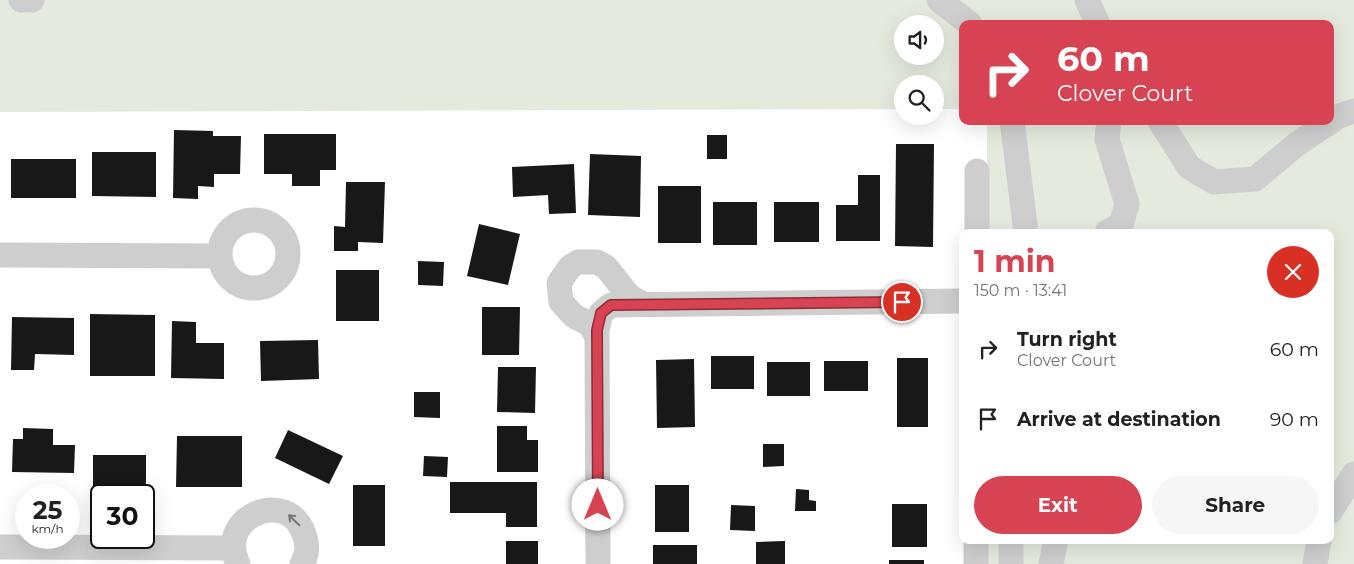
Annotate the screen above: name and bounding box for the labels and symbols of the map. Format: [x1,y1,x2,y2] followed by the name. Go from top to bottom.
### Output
[881,281,923,323] pin
[571,478,623,530] position arrow
[90,484,155,549] speed limit sign: 30
[288,514,301,526] one-way arrow

